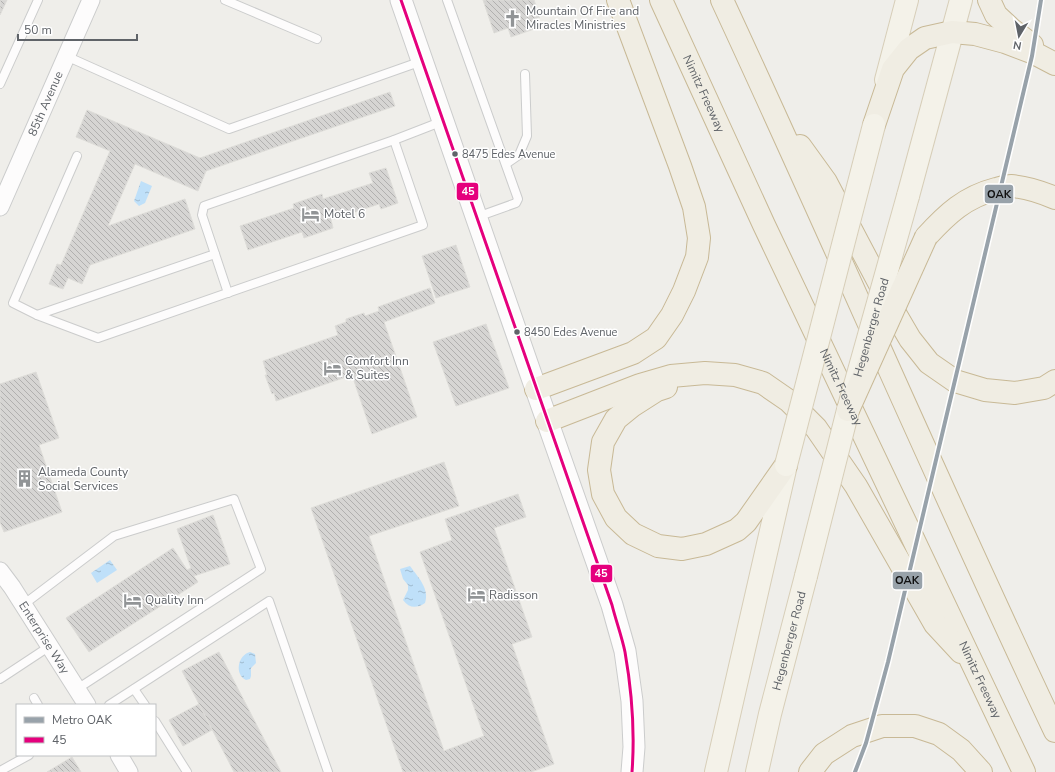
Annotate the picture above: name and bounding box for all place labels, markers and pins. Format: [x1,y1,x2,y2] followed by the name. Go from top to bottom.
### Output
[526,3,639,33] place label: Mountain Of Fire and Miracles Ministries
[503,8,523,28] church icon: Mountain Of Fire and Miracles Ministries
[462,147,556,162] place label: 8475 Edes Avenue
[450,149,460,159] marker: 8475 Edes Avenue
[301,204,321,224] hotel icon: Motel 6
[324,206,365,222] place label: Motel 6
[524,325,618,340] place label: 8450 Edes Avenue
[512,327,522,337] marker: 8450 Edes Avenue
[345,353,409,383] place label: Comfort Inn & Suites
[322,358,342,378] hotel icon: Comfort Inn & Suites
[38,464,129,494] place label: Alameda County Social Services
[15,469,35,489] building icon: Alameda County Social Services
[466,585,486,605] hotel icon: Radisson
[489,587,538,603] place label: Radisson
[122,590,142,610] hotel icon: Quality Inn
[145,592,204,608] place label: Quality Inn

